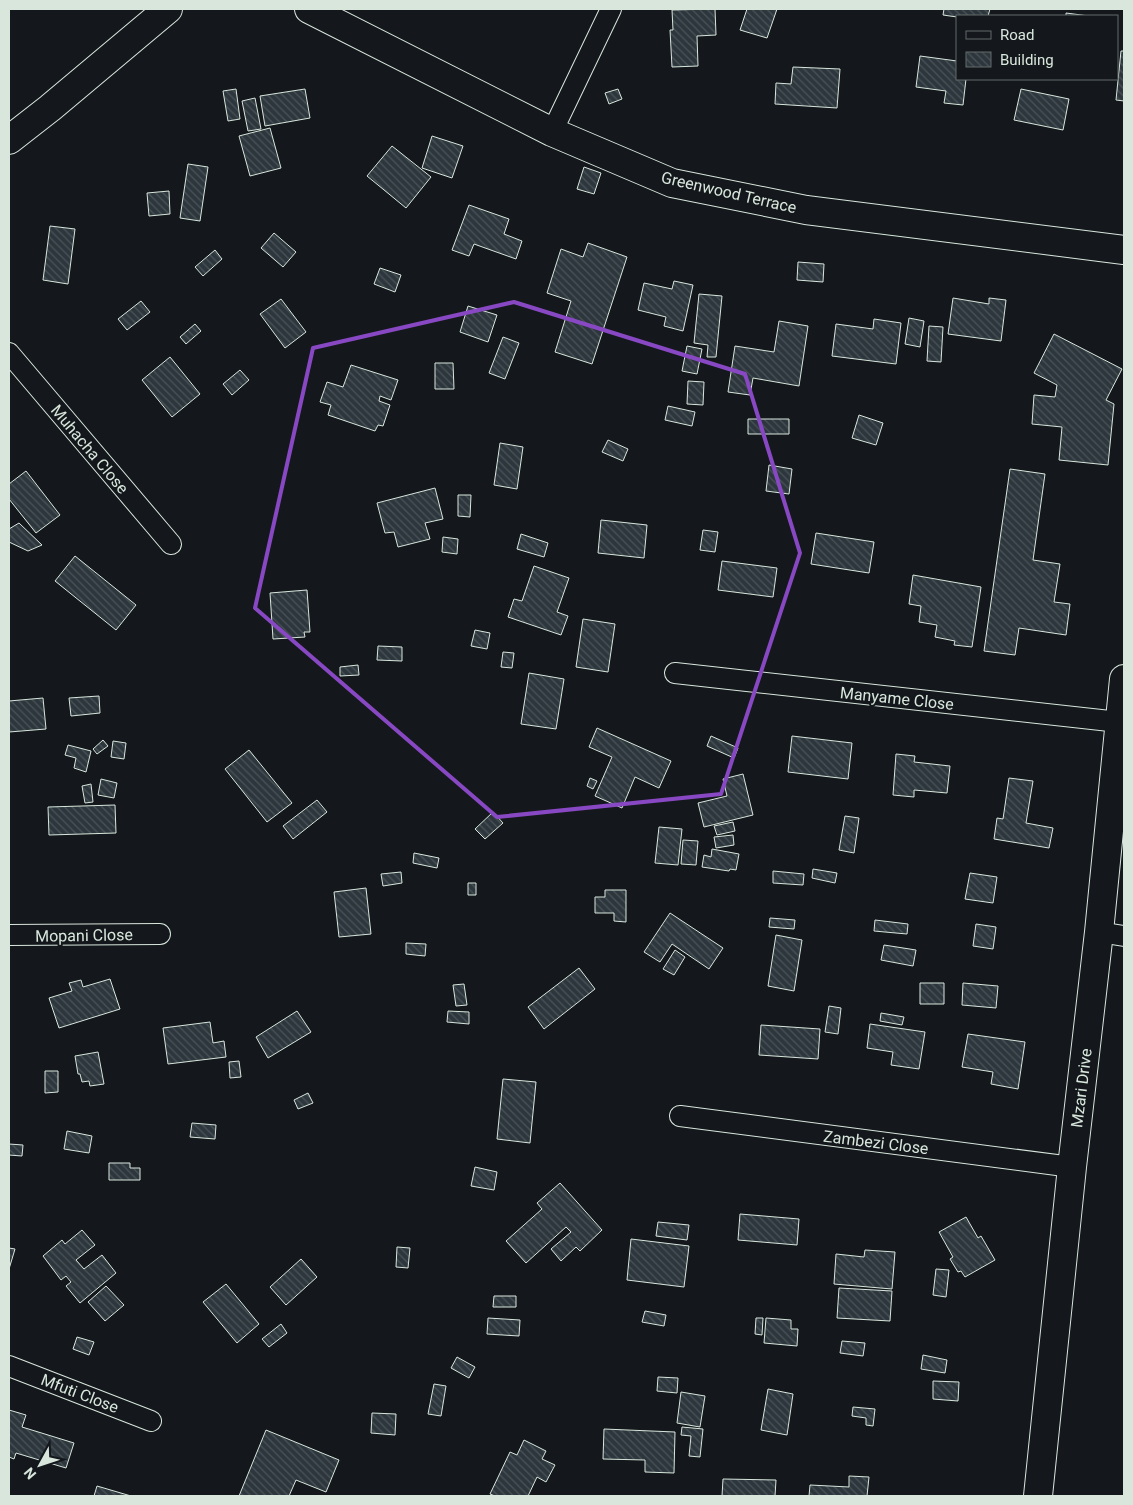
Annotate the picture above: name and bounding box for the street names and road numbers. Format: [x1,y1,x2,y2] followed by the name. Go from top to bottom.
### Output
[659,168,798,217] street label: Greenwood Terrace
[47,401,132,498] street label: Muhacha Close
[839,683,955,714] street label: Manyame Close
[35,925,133,946] street label: Mopani Close
[1067,1047,1096,1129] street label: Mzari Drive
[822,1127,930,1158] street label: Zambezi Close
[38,1370,121,1417] street label: Mfuti Close

